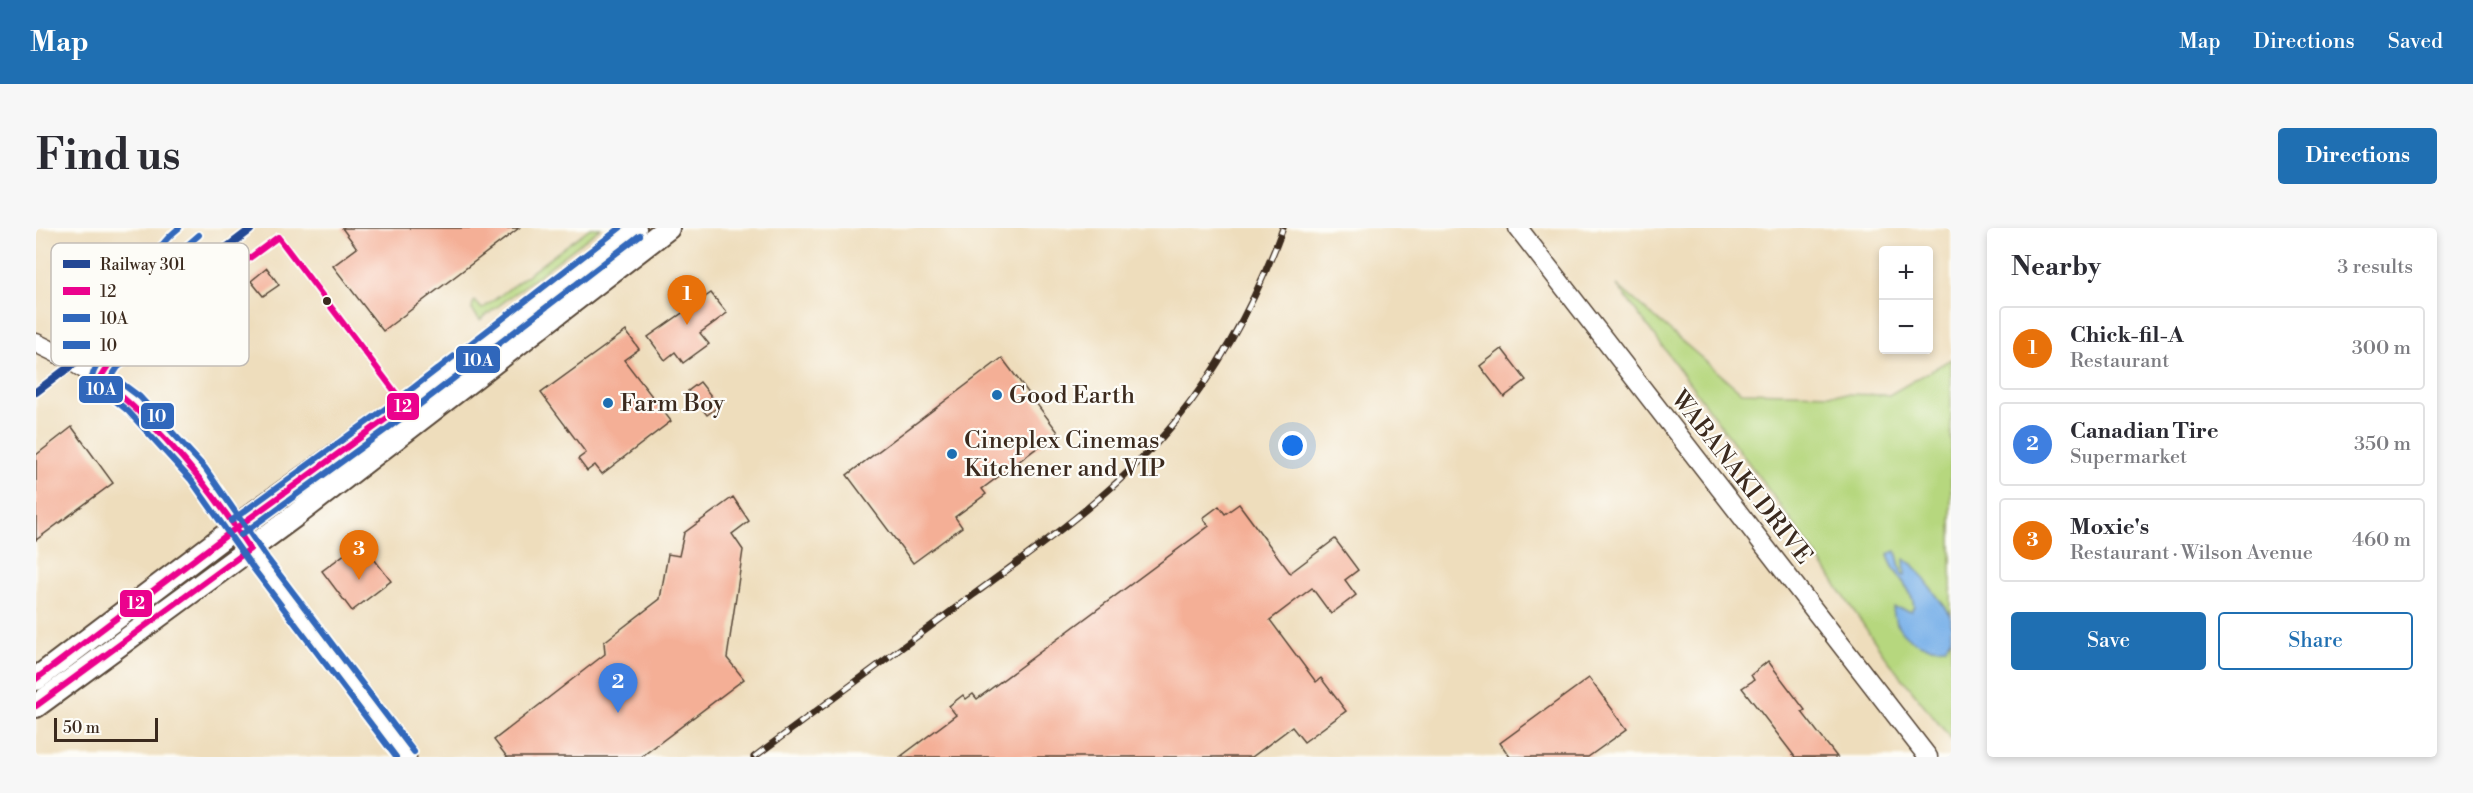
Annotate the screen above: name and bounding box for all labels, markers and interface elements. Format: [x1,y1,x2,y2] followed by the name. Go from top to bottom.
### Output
[30,25,89,60] text: Map
[2179,29,2221,55] text: Map
[2254,29,2355,55] text: Directions
[2388,29,2443,55] text: Saved
[2278,128,2437,184] button: Directions
[36,130,180,183] text: Find us
[51,243,249,366] legend
[1879,246,1933,354] map controls
[1879,246,1933,300] button: +
[2011,251,2101,283] text: Nearby
[100,255,186,275] text: Railway 301
[2337,255,2413,280] text: 3 results
[668,276,706,325] pin: 1
[100,282,116,302] text: 12
[321,295,333,307] unlabelled marker
[1879,300,1933,354] button: −
[100,309,129,329] text: 10A
[2070,322,2184,349] text: Chick-fil-A
[100,336,117,356] text: 10
[2028,336,2037,361] text: 1
[2352,336,2411,361] text: 300 m
[455,345,501,374] line badge: 10A
[2070,349,2169,374] text: Restaurant
[463,351,494,371] text: 10A
[78,375,124,404] line badge: 10A
[86,380,117,400] text: 10A
[1009,381,1135,411] place label: Good Earth
[1663,384,1818,571] street label: WABANAKI DRIVE
[990,388,1004,402] marker: Good Earth
[620,389,725,419] place label: Farm Boy
[386,392,420,421] line badge: 12
[601,396,615,410] marker: Farm Boy
[394,397,412,417] text: 12
[140,402,175,430] line badge: 10
[148,407,166,427] text: 10
[2070,418,2219,445] text: Canadian Tire
[964,426,1165,484] place label: Cineplex Cinemas Kitchener and VIP
[1278,431,1307,460] your location
[2026,432,2039,457] text: 2
[2354,432,2411,457] text: 350 m
[2070,445,2187,470] text: Supermarket
[945,447,959,461] marker: Cineplex Cinemas Kitchener and VIP
[2070,514,2149,541] text: Moxie's
[2026,528,2039,553] text: 3
[2352,528,2411,553] text: 460 m
[340,530,378,580] pin: 3
[2070,541,2313,566] text: Restaurant · Wilson Avenue
[119,589,153,618] line badge: 12
[127,594,145,614] text: 12
[2011,612,2206,670] button: Save
[2218,612,2413,670] button: Share
[598,664,638,713] pin: 2
[54,715,158,742] scale bar
[63,718,100,738] text: 50 m

